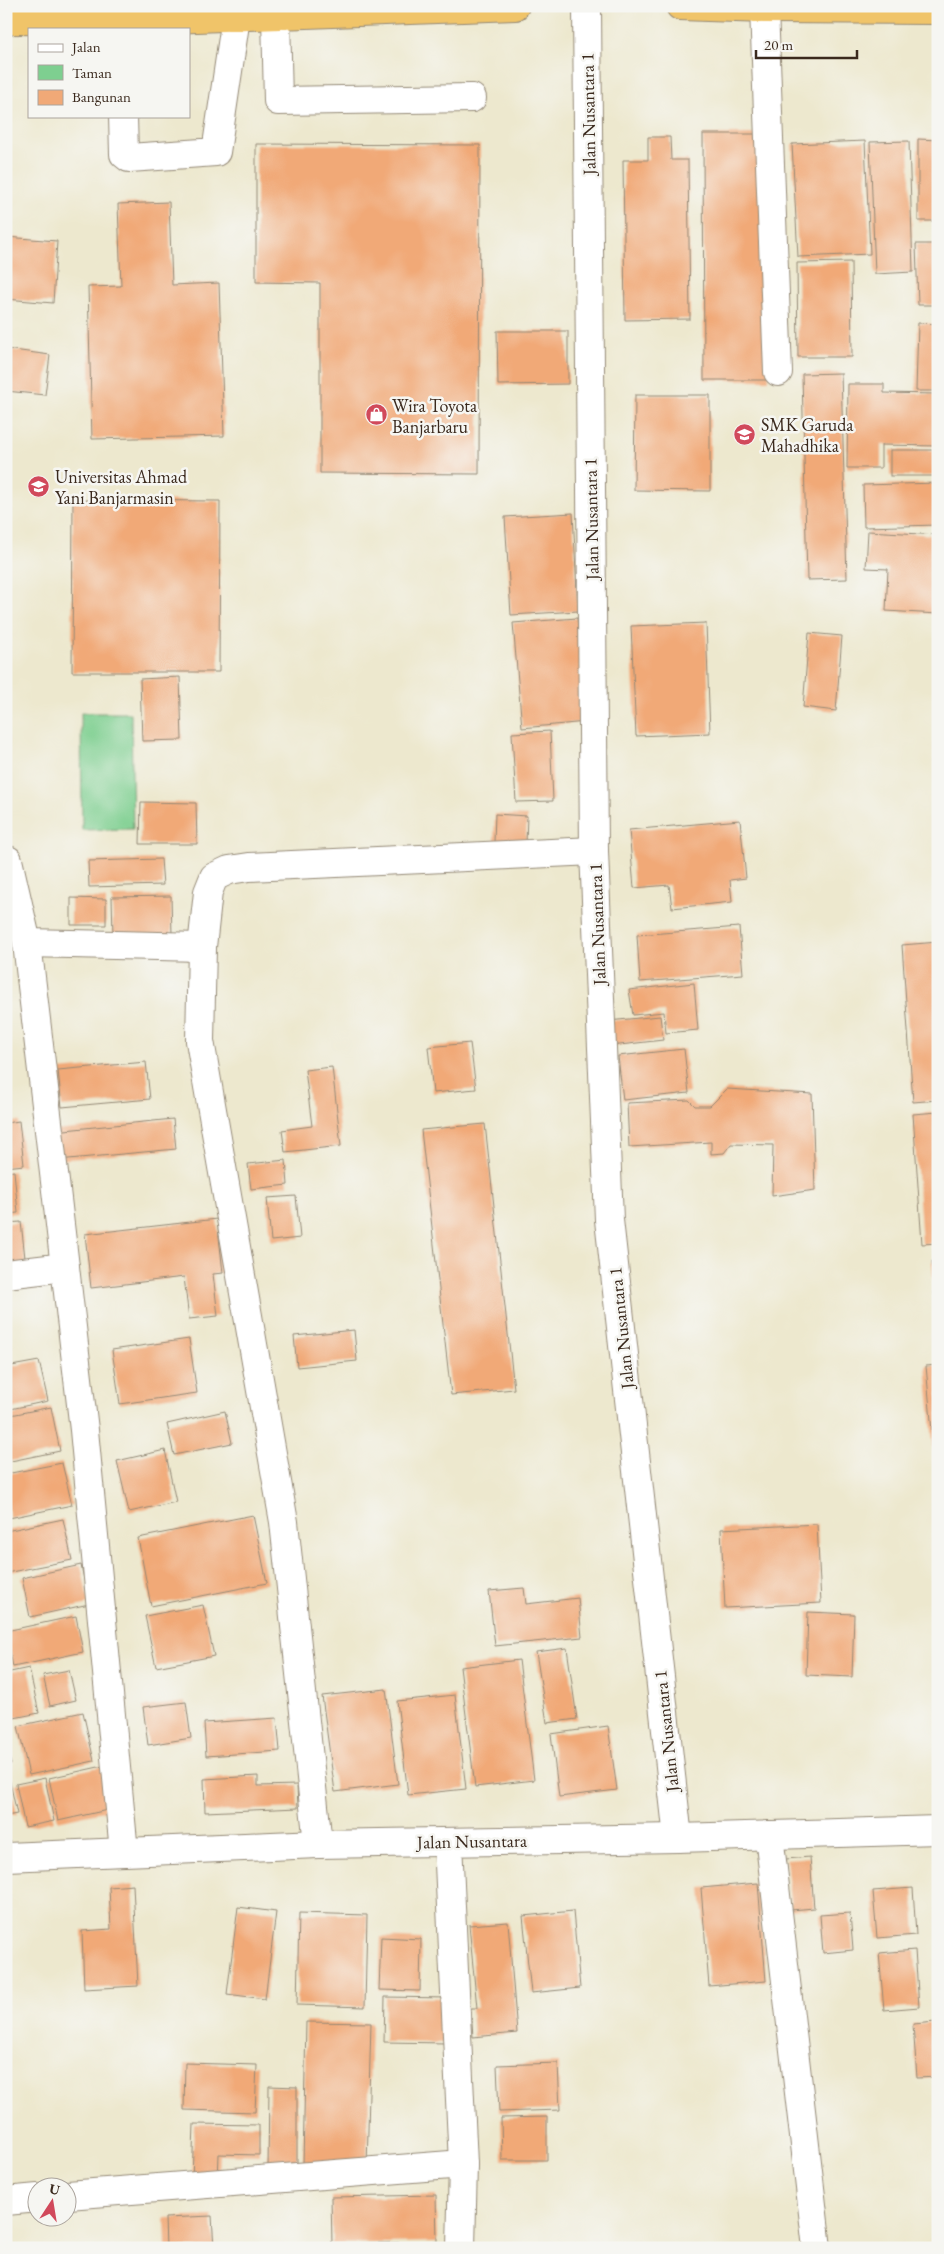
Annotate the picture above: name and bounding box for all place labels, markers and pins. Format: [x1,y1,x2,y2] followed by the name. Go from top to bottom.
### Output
[392,394,478,438] place label: Wira Toyota Banjarbaru
[364,403,388,427] shop icon: Wira Toyota Banjarbaru
[761,413,854,457] place label: SMK Garuda Mahadhika
[733,422,757,446] school or university icon: SMK Garuda Mahadhika
[55,465,188,509] place label: Universitas Ahmad Yani Banjarmasin
[27,474,51,498] school or university icon: Universitas Ahmad Yani Banjarmasin

